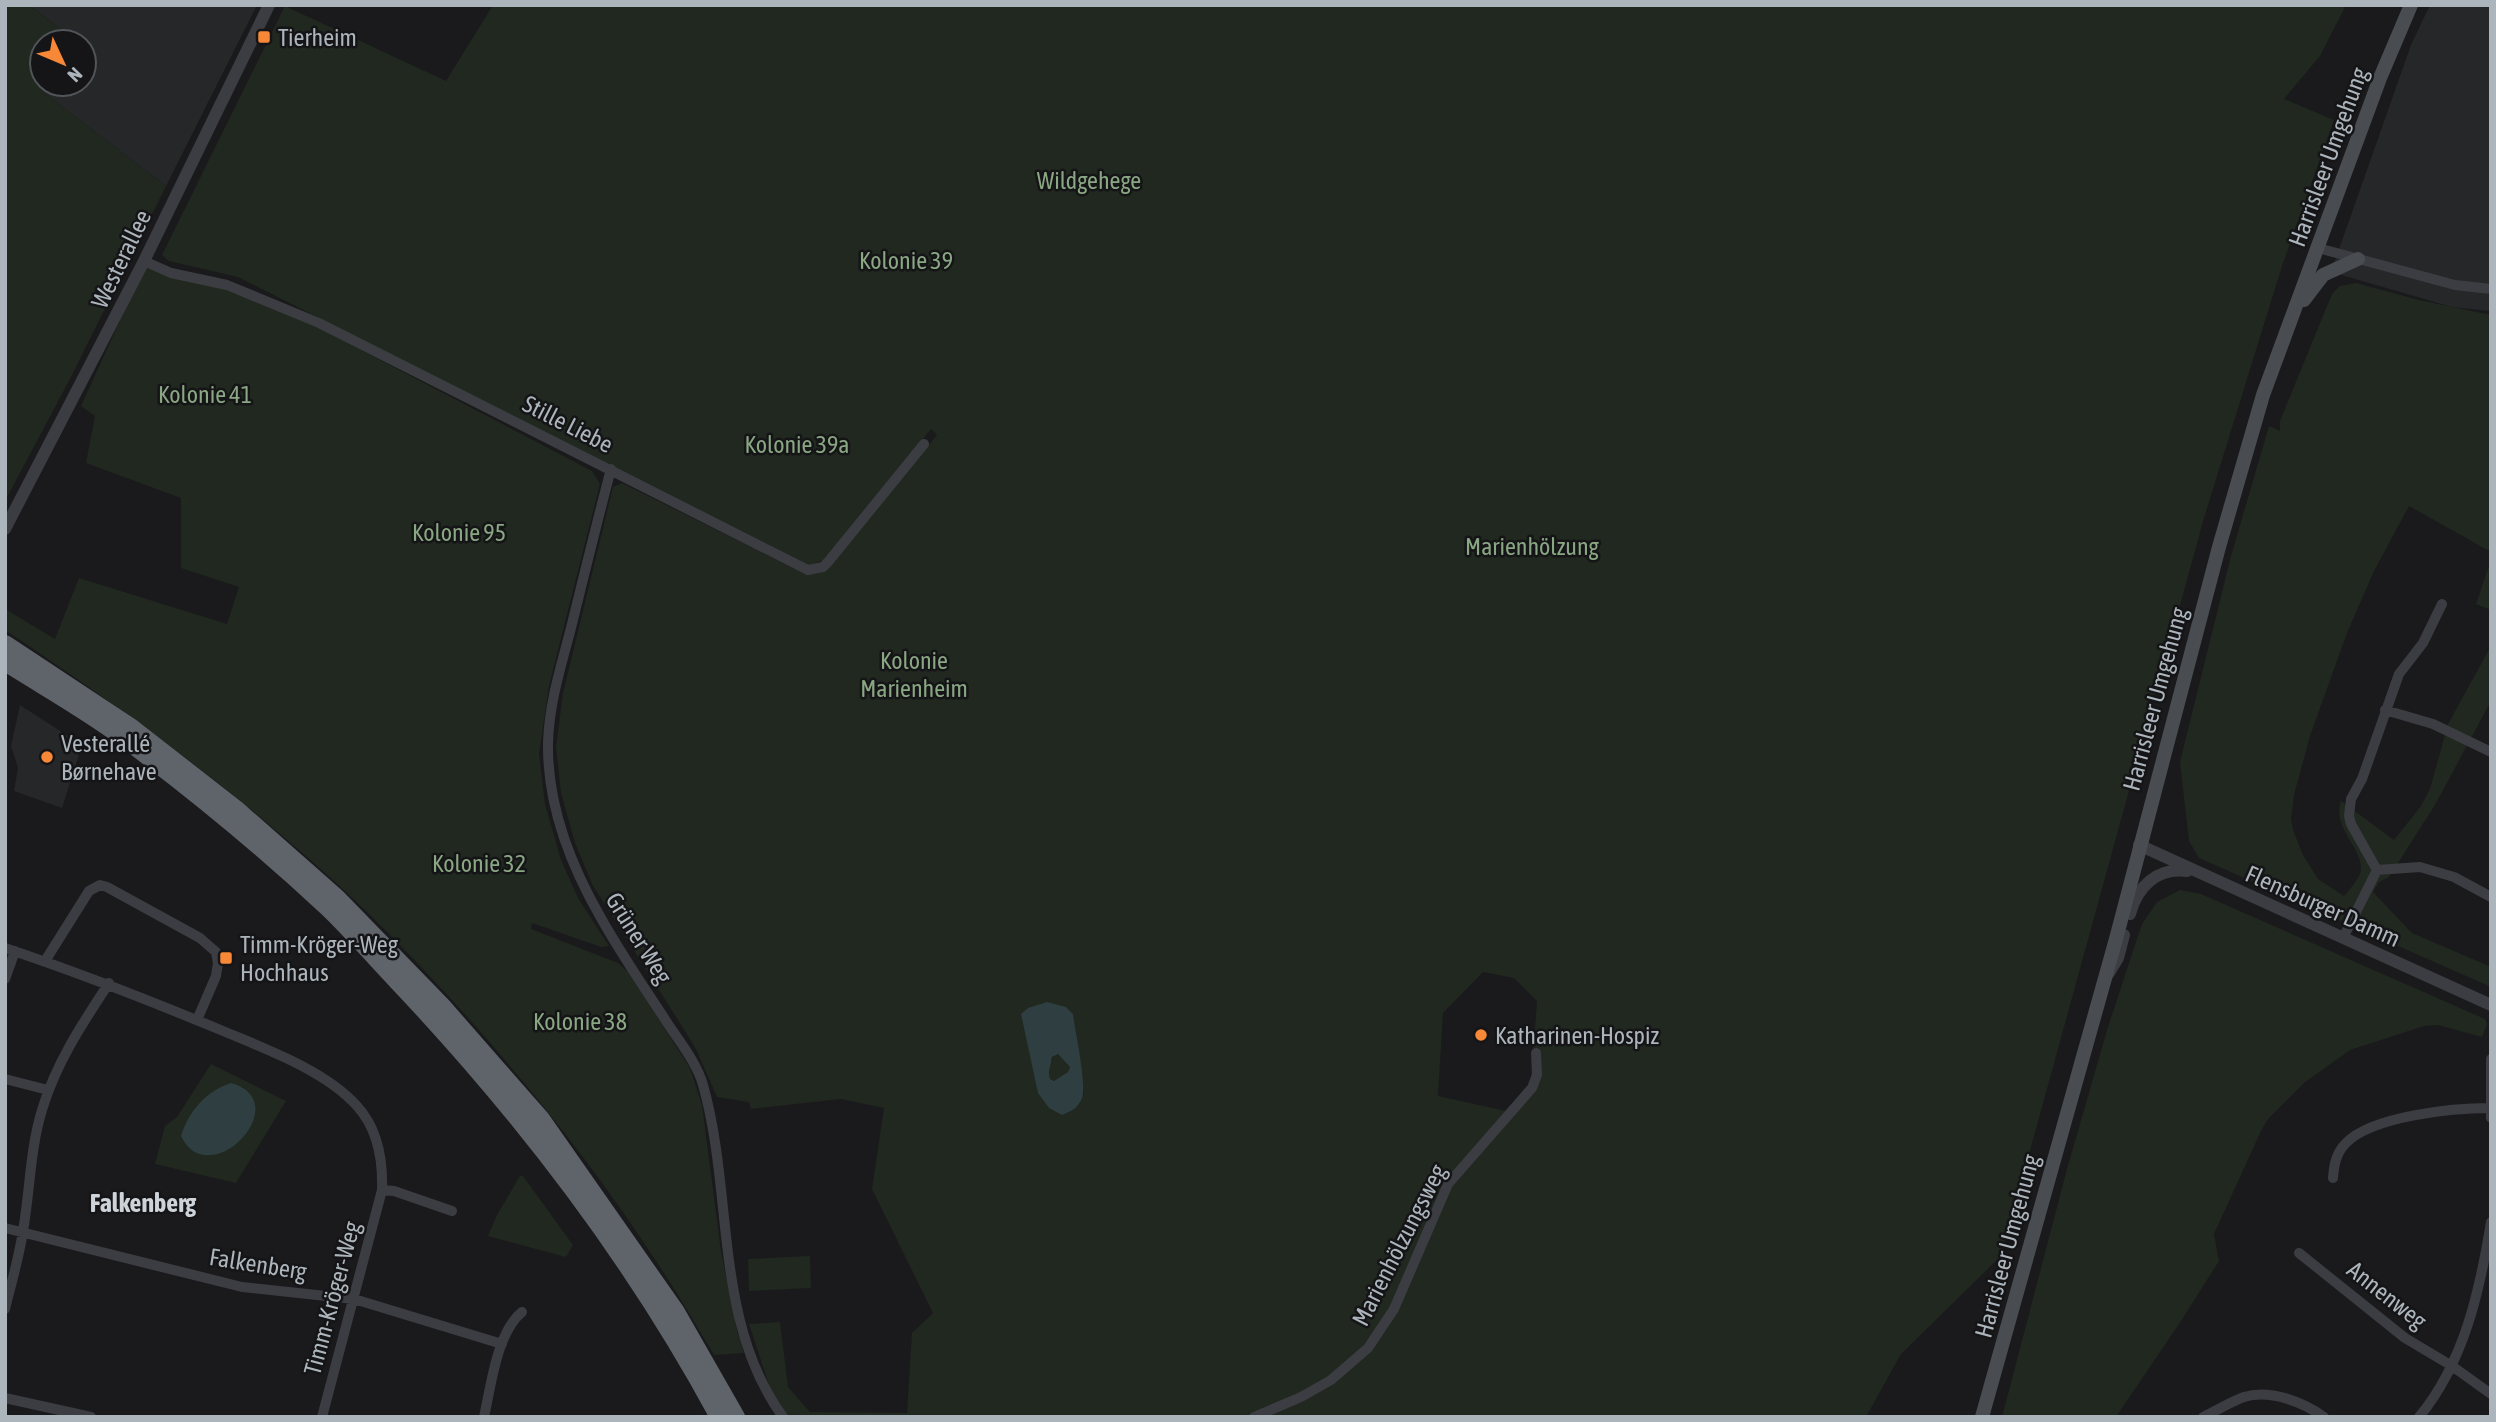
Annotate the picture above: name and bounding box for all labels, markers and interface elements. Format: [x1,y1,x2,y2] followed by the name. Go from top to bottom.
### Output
[278,24,357,51] place label: Tierheim
[28,28,98,98] north arrow
[256,29,272,45] marker: Tierheim
[63,63,87,86] text: N
[2283,63,2373,250] street label: Harrisleer Umgehung
[1037,167,1141,194] park label: Wildgehege
[86,206,156,312] street label: Westerallee
[859,247,953,274] park label: Kolonie 39
[158,381,252,408] park label: Kolonie 41
[519,390,617,458] street label: Stille Liebe
[744,431,850,458] park label: Kolonie 39a
[412,519,506,546] park label: Kolonie 95
[1465,533,1600,560] park label: Marienhölzung
[2118,604,2193,794] street label: Harrisleer Umgehung
[860,647,968,702] park label: Kolonie Marienheim
[61,730,157,785] place label: Vesterallé Børnehave
[39,749,55,765] marker: Vesterallé Børnehave
[432,850,526,877] park label: Kolonie 32
[2241,860,2405,952] street label: Flensburger Damm
[600,888,678,989] street label: Grüner Weg
[240,931,399,986] place label: Timm-Kröger-Weg Hochhaus
[218,950,234,966] marker: Timm-Kröger-Weg Hochhaus
[533,1008,627,1035] park label: Kolonie 38
[1495,1022,1660,1049] place label: Katharinen-Hospiz
[1473,1027,1489,1043] marker: Katharinen-Hospiz
[1970,1151,2045,1341] street label: Harrisleer Umgehung
[1347,1159,1452,1330] street label: Marienhölzungsweg
[90,1188,197,1218] district label: Falkenberg
[299,1218,366,1378] street label: Timm-Kröger-Weg
[207,1243,309,1285] street label: Falkenberg
[2342,1256,2432,1335] street label: Annenweg

